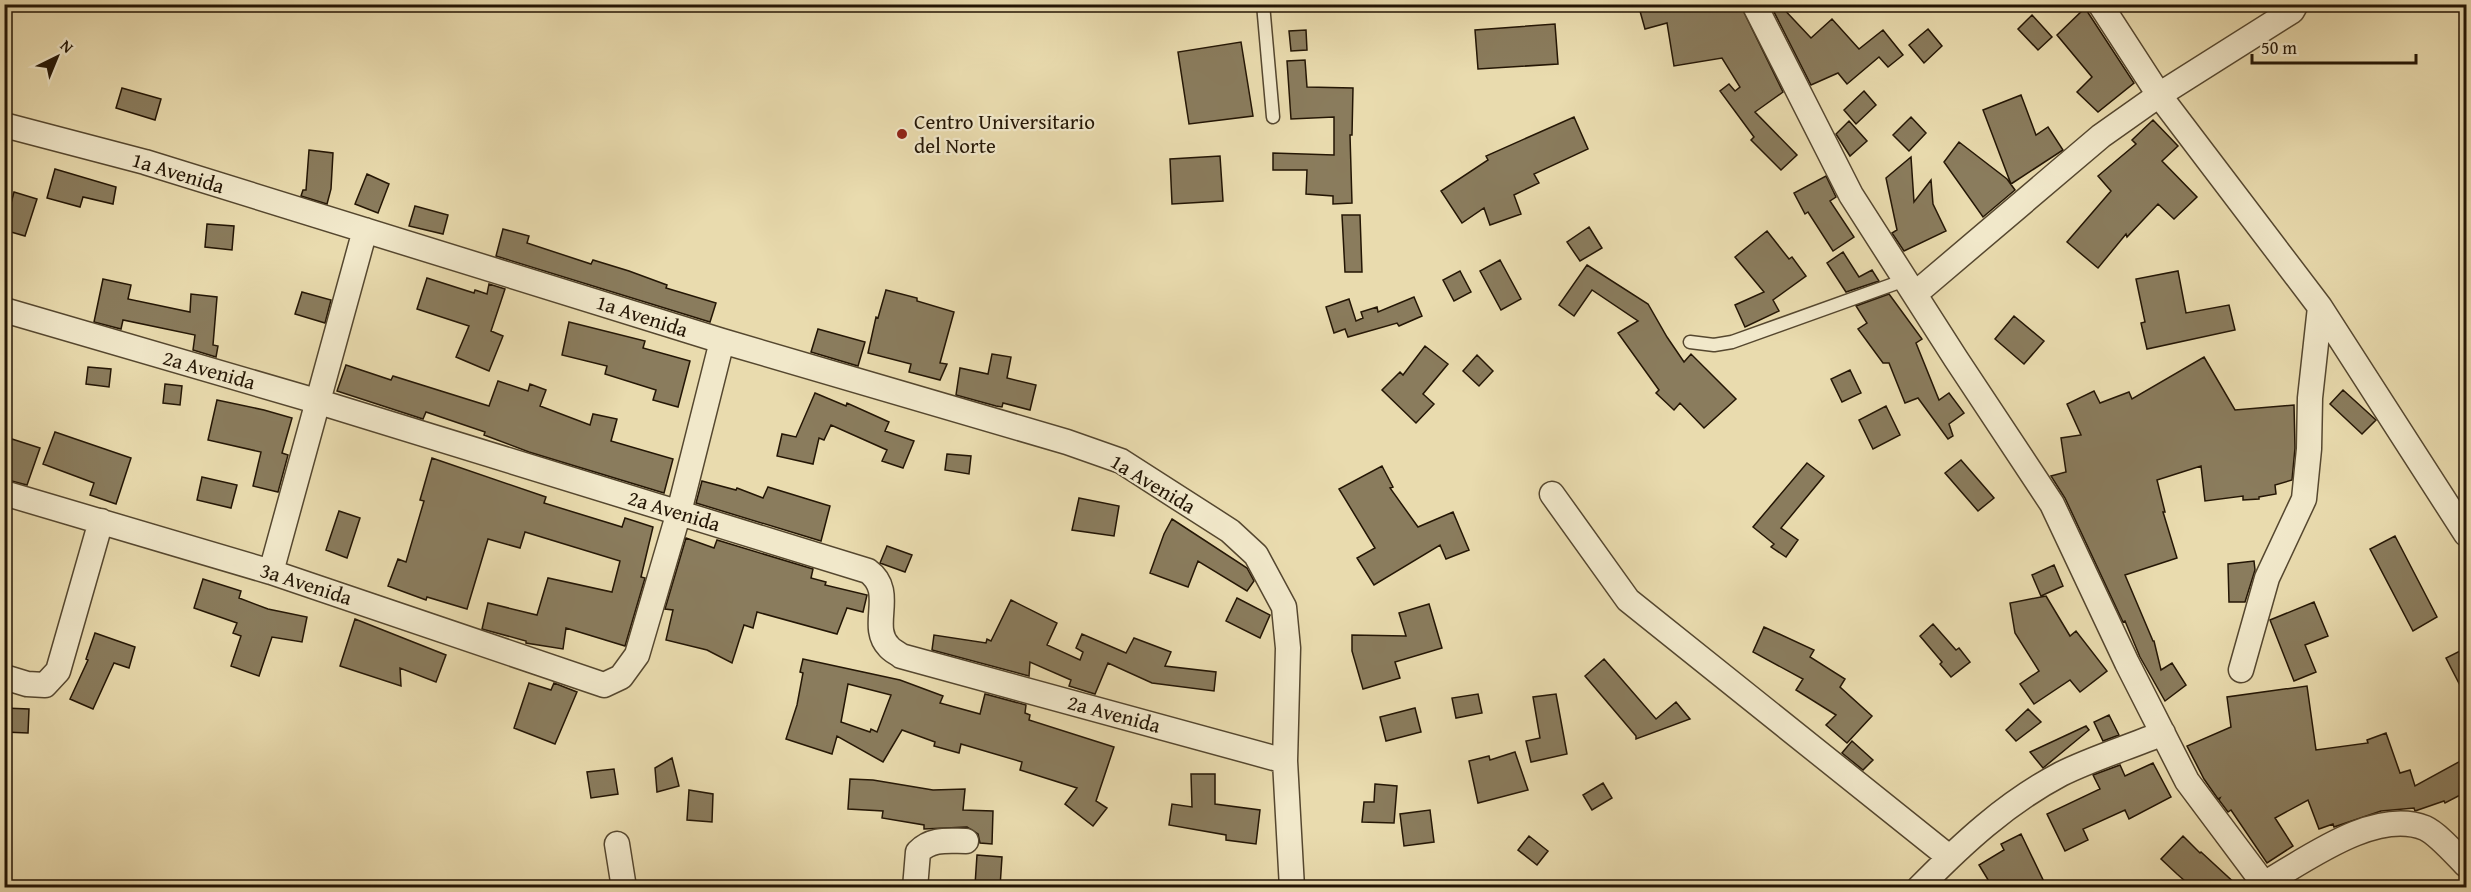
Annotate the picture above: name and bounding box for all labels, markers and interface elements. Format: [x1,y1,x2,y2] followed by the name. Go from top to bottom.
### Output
[27,27,87,87] north arrow
[2252,27,2416,65] scale bar
[55,34,80,59] text: N
[2261,34,2297,61] text: 50 m
[914,106,1095,161] place label: Centro Universitario del Norte
[895,127,909,141] marker: Centro Universitario del Norte
[128,144,228,201] street label: 1a Avenida
[592,286,692,345] street label: 1a Avenida
[159,342,259,398] street label: 2a Avenida
[1105,446,1202,521] street label: 1a Avenida
[624,482,724,539] street label: 2a Avenida
[256,554,356,613] street label: 3a Avenida
[1064,686,1164,741] street label: 2a Avenida

